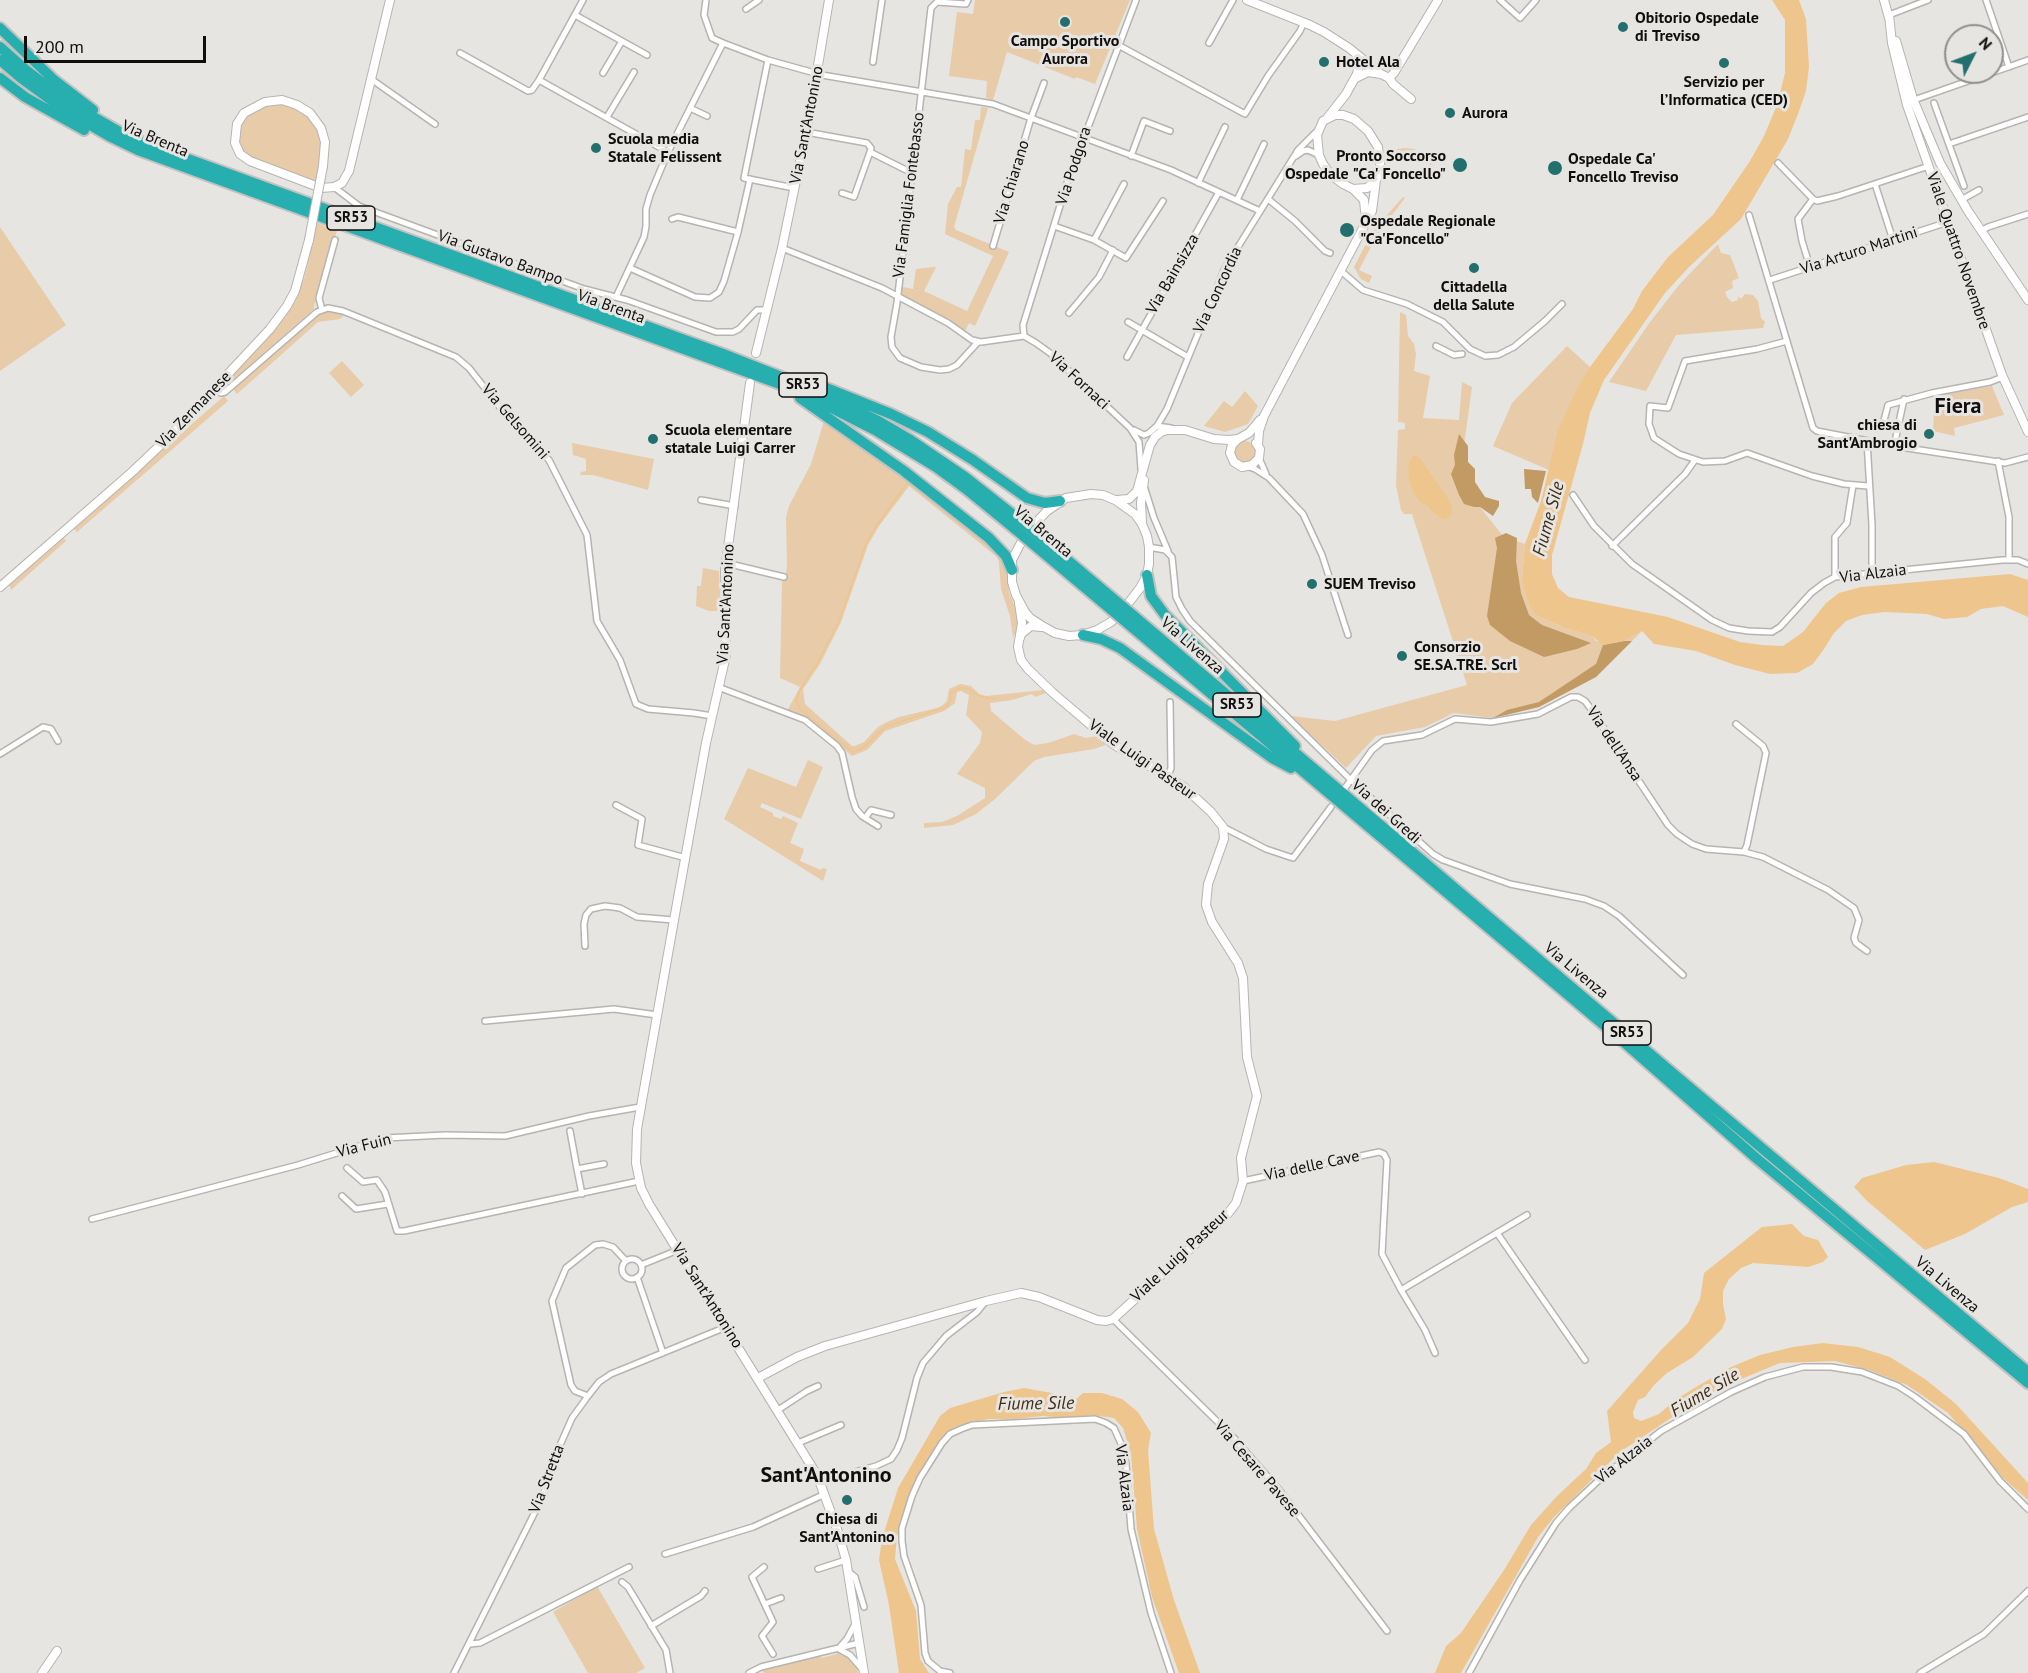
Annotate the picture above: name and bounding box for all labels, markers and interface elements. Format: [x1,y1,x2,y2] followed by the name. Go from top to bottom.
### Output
[1635,8,1759,46] place label: Obitorio Ospedale di Treviso
[1058,15,1072,29] marker: Campo Sportivo Aurora
[1616,20,1630,34] marker: Obitorio Ospedale di Treviso
[27,24,208,62] scale bar
[1944,24,2004,84] north arrow
[1011,31,1119,69] place label: Campo Sportivo Aurora
[1975,33,1997,54] text: N
[35,35,84,58] text: 200 m
[1336,52,1400,72] place label: Hotel Ala
[1317,55,1331,69] marker: Hotel Ala
[1717,56,1731,70] marker: Servizio per l’Informatica (CED)
[786,64,828,186] street label: Via Sant'Antonino
[1660,72,1788,110] place label: Servizio per l’Informatica (CED)
[1462,103,1508,123] place label: Aurora
[1443,106,1457,120] marker: Aurora
[889,111,929,279] street label: Via Famiglia Fontebasso
[119,116,191,162] street label: Via Brenta
[1052,124,1096,208] street label: Via Podgora
[608,129,722,167] place label: Scuola media Statale Felissent
[990,138,1034,226] street label: Via Chiarano
[589,141,603,155] marker: Scuola media Statale Felissent
[1285,146,1446,184] place label: Pronto Soccorso Ospedale "Ca' Foncello"
[1568,149,1678,187] place label: Ospedale Ca' Foncello Treviso
[1451,156,1469,174] marker: Pronto Soccorso Ospedale "Ca' Foncello"
[1546,159,1564,177] marker: Ospedale Ca' Foncello Treviso
[1922,170,1994,332] street label: Viale Quattro Novembre
[327,206,375,230] road number: SR53
[1360,211,1496,249] place label: Ospedale Regionale "Ca'Foncello"
[1338,221,1356,239] marker: Ospedale Regionale "Ca'Foncello"
[1798,223,1920,279] street label: Via Arturo Martini
[435,226,565,290] street label: Via Gustavo Bampo
[1142,231,1204,317] street label: Via Bainsizza
[1190,244,1246,336] street label: Via Concordia
[1467,261,1481,275] marker: Cittadella della Salute
[1433,277,1515,315] place label: Cittadella della Salute
[575,286,647,328] street label: Via Brenta
[1045,348,1113,414] street label: Via Fornaci
[152,367,236,453] street label: Via Zermanese
[779,373,827,397] road number: SR53
[477,380,553,464] street label: Via Gelsomini
[1935,394,1981,420] district label: Fiera
[1818,415,1917,453] place label: chiesa di Sant'Ambrogio
[665,420,795,458] place label: Scuola elementare statale Luigi Carrer
[1922,427,1936,441] marker: chiesa di Sant'Ambrogio
[646,432,660,446] marker: Scuola elementare statale Luigi Carrer
[1529,479,1569,559] water label: Fiume Sile
[1010,502,1076,562] street label: Via Brenta
[713,544,739,664] street label: Via Sant'Antonino
[1839,560,1907,588] street label: Via Alzaia
[1324,574,1416,594] place label: SUEM Treviso
[1305,577,1319,591] marker: SUEM Treviso
[1156,613,1228,679] street label: Via Livenza
[1414,637,1517,675] place label: Consorzio SE.SA.TRE. Scrl
[1395,649,1409,663] marker: Consorzio SE.SA.TRE. Scrl
[1213,693,1261,717] road number: SR53
[1582,703,1646,785] street label: Via dell'Ansa
[1085,716,1199,804] street label: Viale Luigi Pasteur
[1347,776,1425,848] street label: Via dei Gredi
[1540,939,1612,1003] street label: Via Livenza
[1603,1021,1651,1045] road number: SR53
[335,1130,393,1162] street label: Via Fuin
[1263,1147,1361,1185] street label: Via delle Cave
[1127,1206,1233,1306] street label: Viale Luigi Pasteur
[667,1240,747,1352] street label: Via Sant'Antonino
[1911,1253,1983,1317] street label: Via Livenza
[1667,1364,1743,1422] water label: Fiume Sile
[998,1393,1074,1415] water label: Fiume Sile
[1210,1417,1304,1521] street label: Via Cesare Pavese
[1592,1432,1656,1488] street label: Via Alzaia
[525,1442,569,1516] street label: Via Stretta
[1110,1444,1138,1512] street label: Via Alzaia
[760,1463,892,1489] district label: Sant'Antonino
[840,1493,854,1507] marker: Chiesa di Sant'Antonino
[799,1509,895,1547] place label: Chiesa di Sant'Antonino

